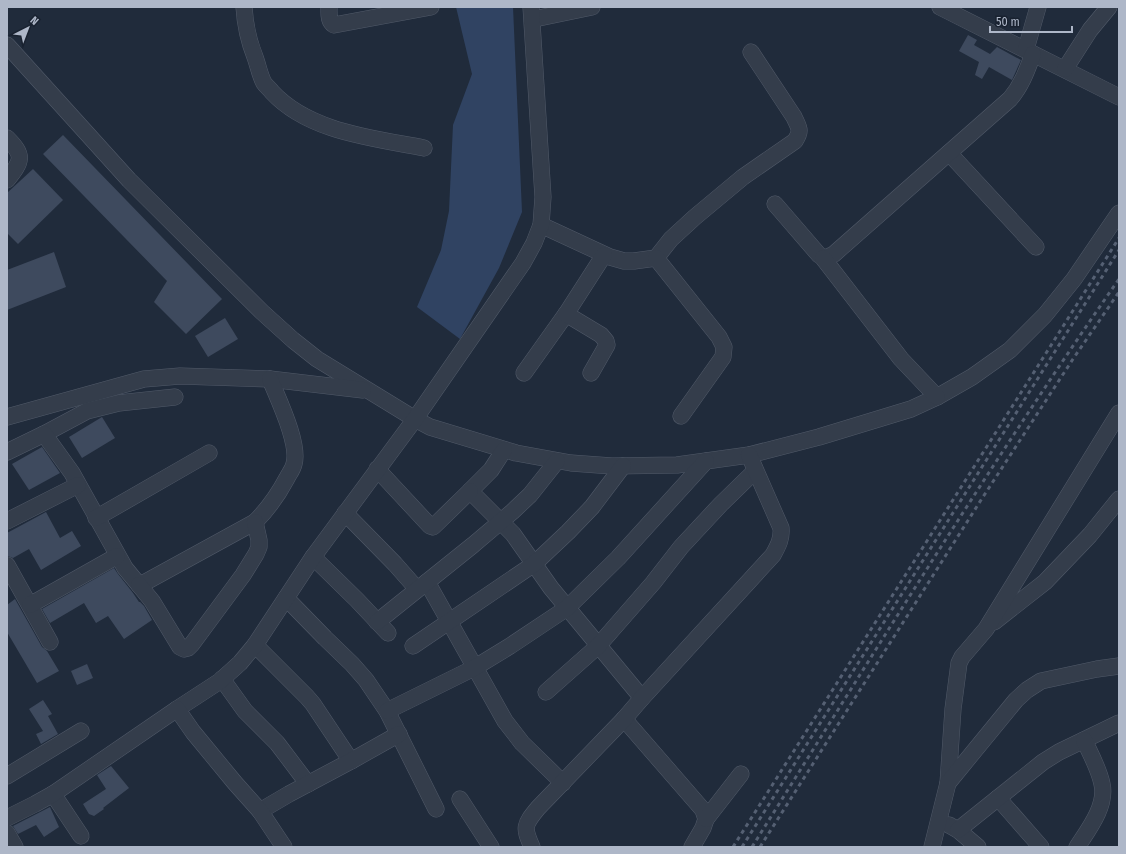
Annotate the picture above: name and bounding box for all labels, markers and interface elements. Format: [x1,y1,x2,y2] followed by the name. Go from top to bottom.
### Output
[8,8,48,48] north arrow
[990,8,1072,34] scale bar
[28,14,41,28] text: N
[996,15,1020,29] text: 50 m

